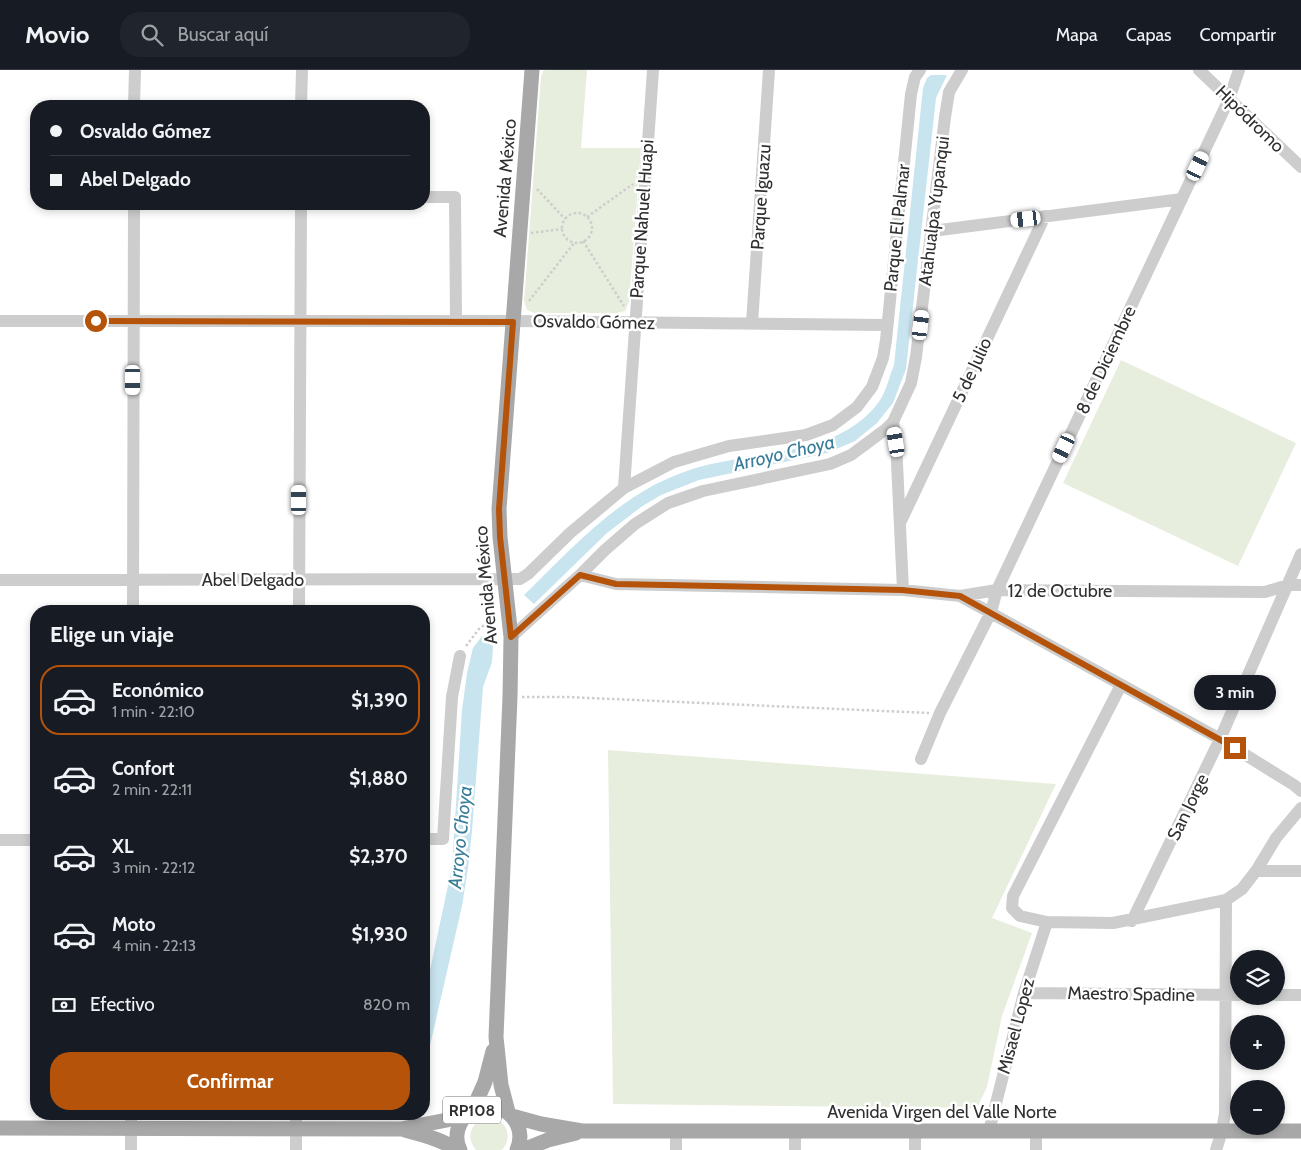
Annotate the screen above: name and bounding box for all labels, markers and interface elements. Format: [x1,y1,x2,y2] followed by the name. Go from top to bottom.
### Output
[120,12,470,57] search box
[25,20,90,49] text: Movio
[138,21,166,49] icon: search
[178,23,268,46] text: Buscar aquí
[1056,24,1098,46] text: Mapa
[1126,24,1172,46] text: Capas
[1200,24,1276,46] text: Compartir
[1211,81,1289,157] street label: Hipódromo
[489,118,521,238] street label: Avenida México
[80,120,211,143] text: Osvaldo Gómez
[914,135,954,287] street label: Atahualpa Yupanqui
[625,139,659,299] street label: Parque Nahuel Huapi
[746,143,776,251] street label: Parque Iguazu
[1184,149,1211,183] car
[879,163,915,293] street label: Parque El Palmar
[80,168,191,191] text: Abel Delgado
[1010,210,1041,228] car
[1071,302,1141,418] street label: 8 de Diciembre
[911,309,930,341] car
[85,310,107,332] route start
[533,310,656,334] street label: Osvaldo Gómez
[947,334,997,406] street label: 5 de Julio
[125,365,140,395] car
[886,426,905,458] car
[730,430,837,476] water label: Arroyo Choya
[1050,431,1077,465] car
[291,485,306,515] car
[470,525,502,645] street label: Avenida México
[202,569,304,591] street label: Abel Delgado
[1008,580,1112,602] street label: 12 de Octubre
[50,621,174,648] text: Elige un viaje
[1194,676,1276,710] callout: 3 min
[52,678,97,723] icon: car
[112,679,204,702] text: Económico
[1216,683,1254,702] text: 3 min
[351,689,408,712] text: $1,390
[112,702,195,721] text: 1 min · 22:10
[1224,737,1246,759] route end
[52,756,97,801] icon: car
[112,757,175,780] text: Confort
[349,767,408,790] text: $1,880
[1162,770,1214,844] street label: San Jorge
[112,780,192,799] text: 2 min · 22:11
[443,785,477,890] water label: Arroyo Choya
[52,834,97,879] icon: car
[112,835,133,858] text: XL
[349,845,408,868] text: $2,370
[112,858,195,877] text: 3 min · 22:12
[52,912,97,957] icon: car
[112,913,156,936] text: Moto
[352,923,408,946] text: $1,930
[112,936,196,955] text: 4 min · 22:13
[1230,950,1285,1135] map controls
[1230,950,1285,1005] button: layers
[993,975,1039,1076] street label: Misael Lopez
[1067,982,1195,1006] street label: Maestro Spadine
[50,991,78,1019] icon: cash
[90,993,155,1016] text: Efectivo
[363,995,410,1014] text: 820 m
[1230,1015,1285,1070] button: +
[50,1052,410,1110] button: Confirmar
[1230,1080,1285,1135] button: −
[443,1096,501,1124] road number: RP108
[827,1101,1057,1123] street label: Avenida Virgen del Valle Norte

